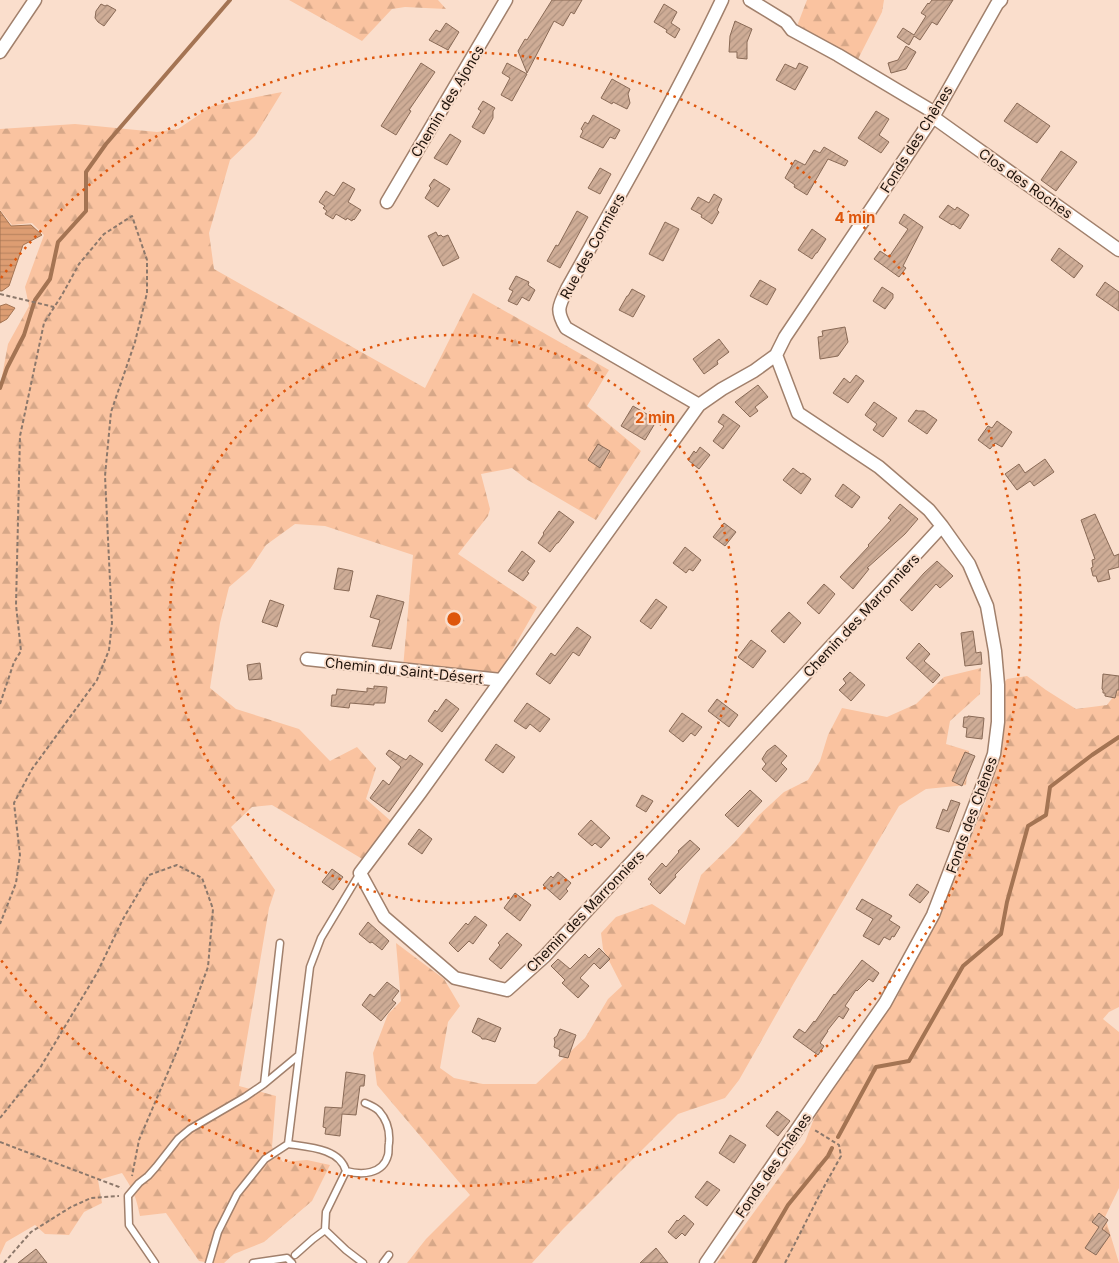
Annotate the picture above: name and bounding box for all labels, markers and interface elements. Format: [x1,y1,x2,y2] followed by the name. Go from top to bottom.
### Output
[407,42,487,160] street label: Chemin des Ajoncs
[876,82,956,196] street label: Fonds des Chênes
[976,144,1076,222] street label: Clos des Roches
[556,190,628,302] street label: Rue des Cormiers
[835,208,875,227] text: 4 min
[635,408,675,427] text: 2 min
[799,550,923,680] street label: Chemin des Marronniers
[445,610,463,628] centre of rings
[324,653,484,687] street label: Chemin du Saint-Désert
[942,754,1000,876] street label: Fonds des Chênes
[522,847,648,975] street label: Chemin des Marronniers
[732,1109,814,1221] street label: Fonds des Chênes

